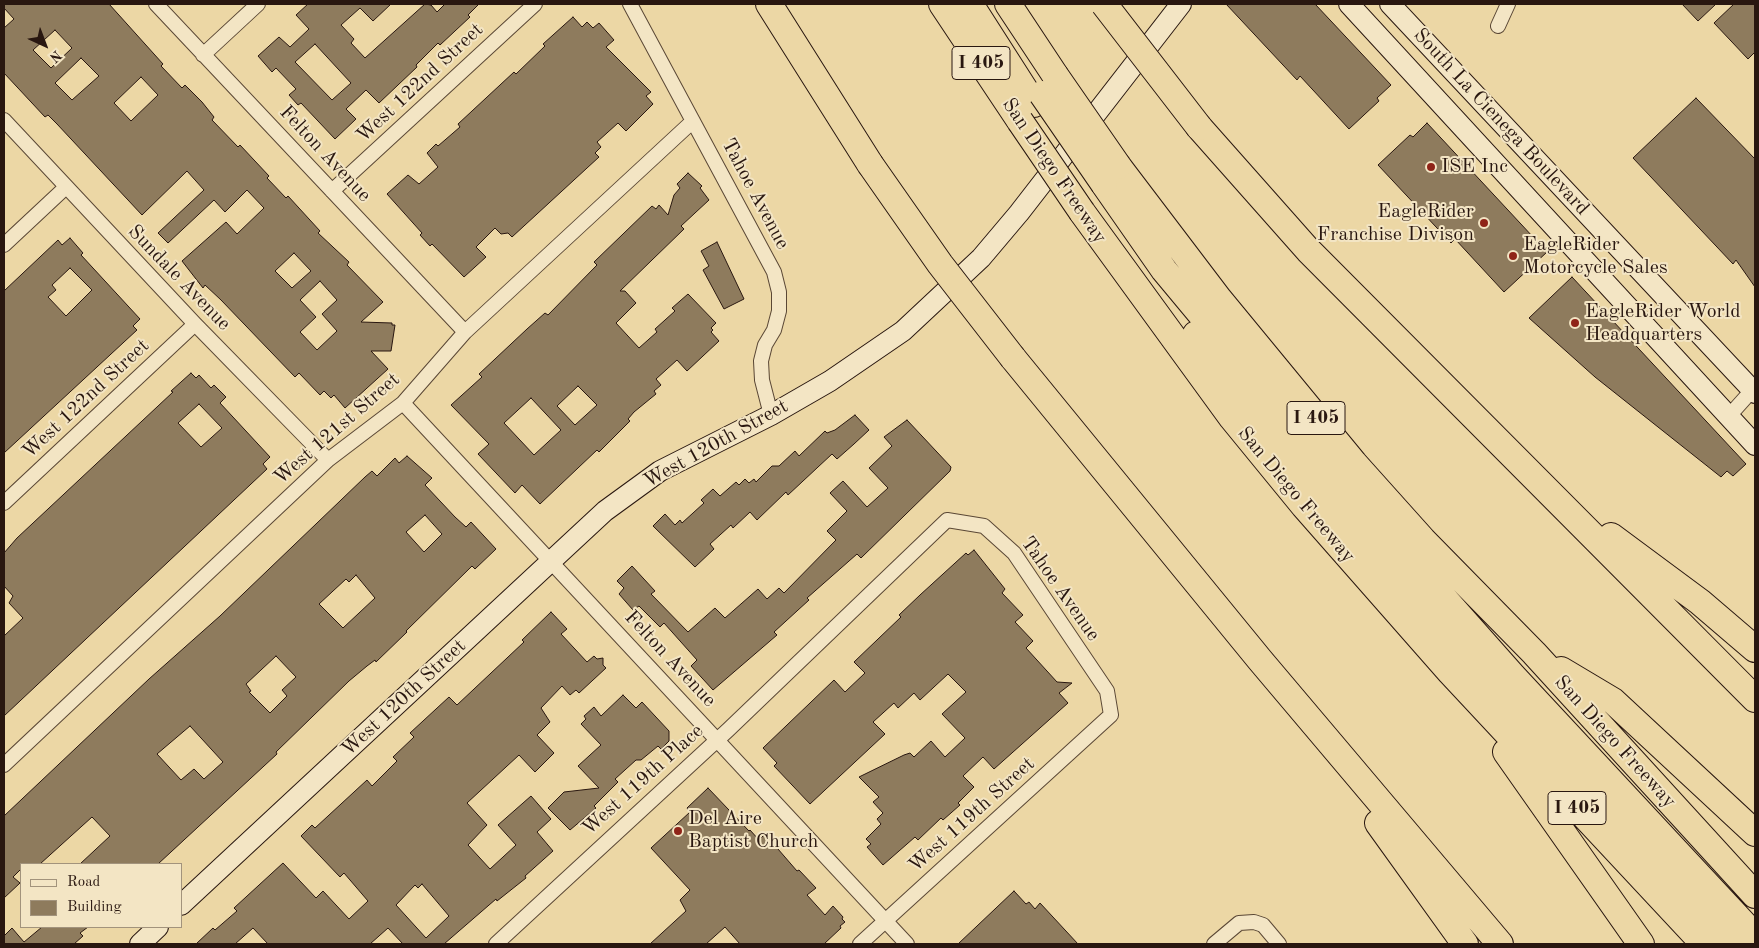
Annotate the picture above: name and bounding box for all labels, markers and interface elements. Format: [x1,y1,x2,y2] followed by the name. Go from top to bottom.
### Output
[352,18,488,148] street label: West 122nd Street
[20,20,70,70] north arrow
[1408,23,1594,221] street label: South La Cienega Boulevard
[952,46,1010,80] road number: I 405
[47,47,64,65] text: N
[996,94,1112,248] street label: San Diego Freeway
[274,101,376,207] street label: Felton Avenue
[716,134,794,254] street label: Tahoe Avenue
[1441,155,1508,179] place label: ISE Inc
[1425,161,1437,173] marker: ISE Inc
[1317,200,1474,247] place label: EagleRider Franchise Divison
[1478,217,1490,229] marker: EagleRider Franchise Divison
[122,220,236,336] street label: Sundale Avenue
[1523,233,1668,280] place label: EagleRider Motorcycle Sales
[1507,250,1519,262] marker: EagleRider Motorcycle Sales
[1585,300,1741,347] place label: EagleRider World Headquarters
[1569,317,1581,329] marker: EagleRider World Headquarters
[18,334,154,464] street label: West 122nd Street
[269,368,405,490] street label: West 121st Street
[640,394,792,494] street label: West 120th Street
[1287,402,1345,434] road number: I 405
[1232,422,1360,568] street label: San Diego Freeway
[1015,532,1105,646] street label: Tahoe Avenue
[619,606,721,712] street label: Felton Avenue
[337,634,471,762] street label: West 120th Street
[1549,671,1681,813] street label: San Diego Freeway
[577,719,709,841] street label: West 119th Place
[904,752,1040,878] street label: West 119th Street
[1548,791,1606,824] road number: I 405
[688,807,818,854] place label: Del Aire Baptist Church
[672,825,684,837] marker: Del Aire Baptist Church
[20,863,182,928] legend
[67,875,100,890] text: Road
[67,900,122,915] text: Building

